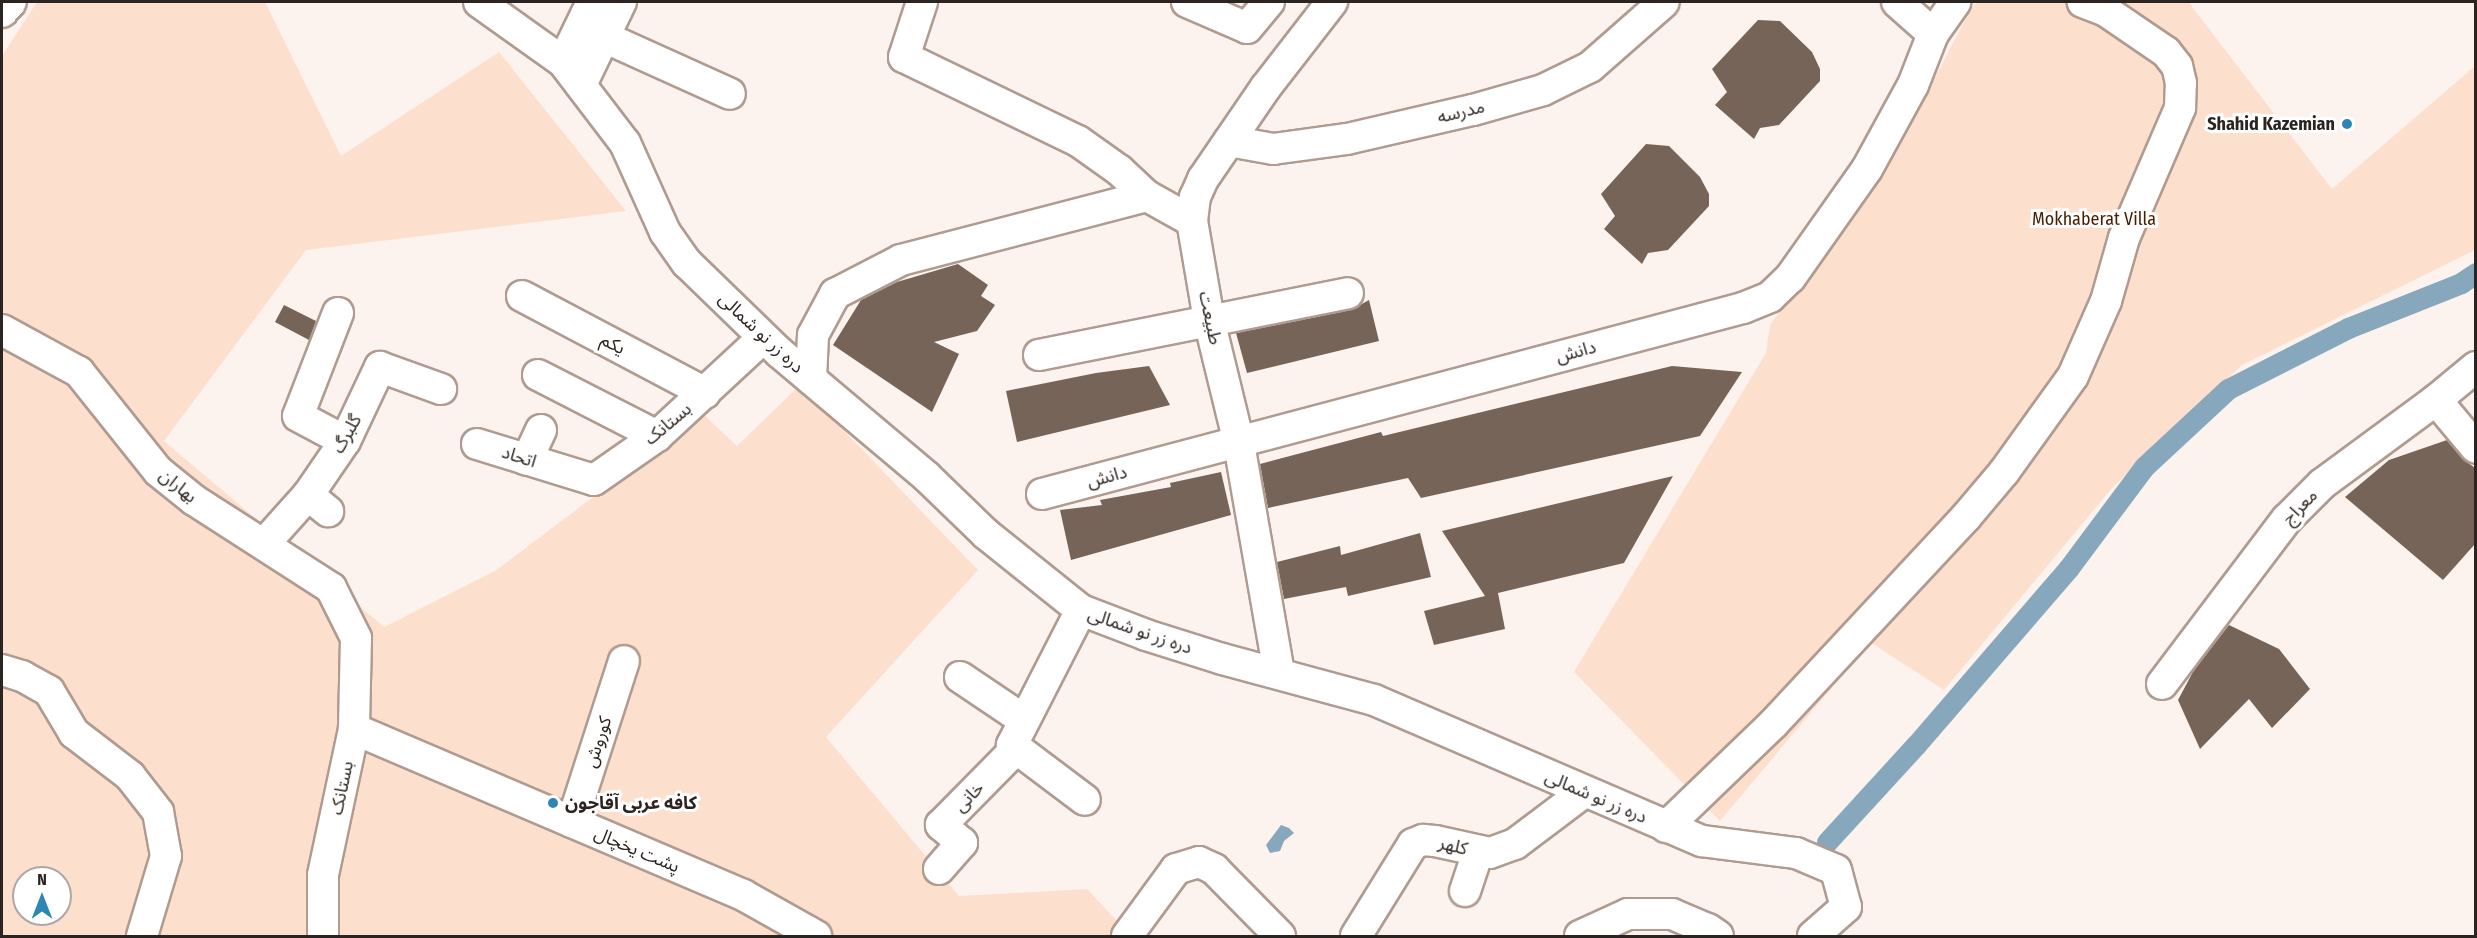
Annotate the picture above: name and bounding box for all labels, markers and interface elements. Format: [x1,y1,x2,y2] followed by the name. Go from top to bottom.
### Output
[1435,96,1487,128] street label: مدرسه
[2207,113,2335,135] place label: Shahid Kazemian
[2340,117,2354,131] marker: Shahid Kazemian
[2032,208,2156,230] park label: Mokhaberat Villa
[714,288,808,378] street label: دره زر نو شمالی
[1194,289,1226,347] street label: طبیعت
[597,329,629,359] street label: یکم
[1554,336,1598,368] street label: دانش
[640,398,696,450] street label: بستانک
[328,411,366,457] street label: گلبرگ
[499,441,539,473] street label: اتحاد
[1085,461,1129,493] street label: دانش
[155,464,201,508] street label: بهاران
[2278,485,2322,529] street label: معراج
[1085,603,1195,659] street label: دره زر نو شمالی
[580,714,616,770] street label: کوروش
[326,759,358,817] street label: بستانک
[1542,766,1650,828] street label: دره زر نو شمالی
[949,777,989,817] street label: خانی
[565,792,697,814] place label: کافه عربی آقاجون
[546,796,560,810] marker: کافه عربی آقاجون
[591,822,683,878] street label: پشت یخچال
[1436,832,1470,860] street label: کلهر
[12,866,72,926] north arrow
[37,870,47,889] text: N

